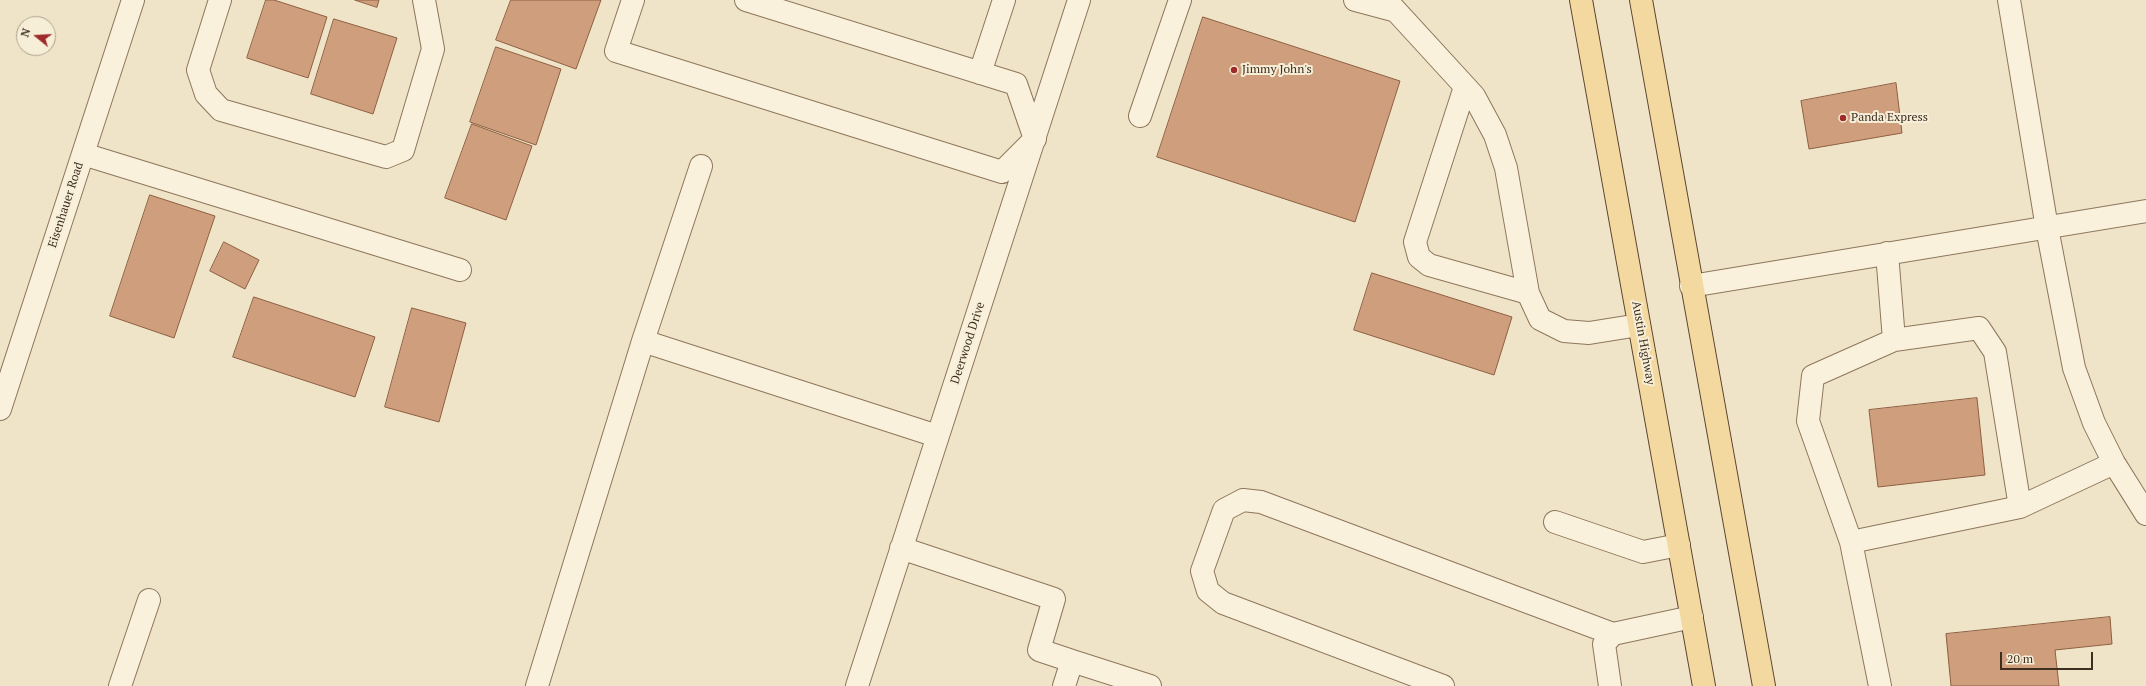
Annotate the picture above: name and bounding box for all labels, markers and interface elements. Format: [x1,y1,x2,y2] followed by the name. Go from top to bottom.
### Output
[16,16,56,56] north arrow
[18,26,33,39] text: N
[1242,63,1312,77] place label: Jimmy John's
[1229,65,1239,75] marker: Jimmy John's
[1851,111,1928,125] place label: Panda Express
[1838,113,1848,123] marker: Panda Express
[45,160,87,250] street label: Eisenhauer Road
[948,300,988,386] street label: Deerwood Drive
[1629,300,1657,386] street label: Austin Highway
[2002,644,2095,670] scale bar
[2007,651,2033,666] text: 20 m

